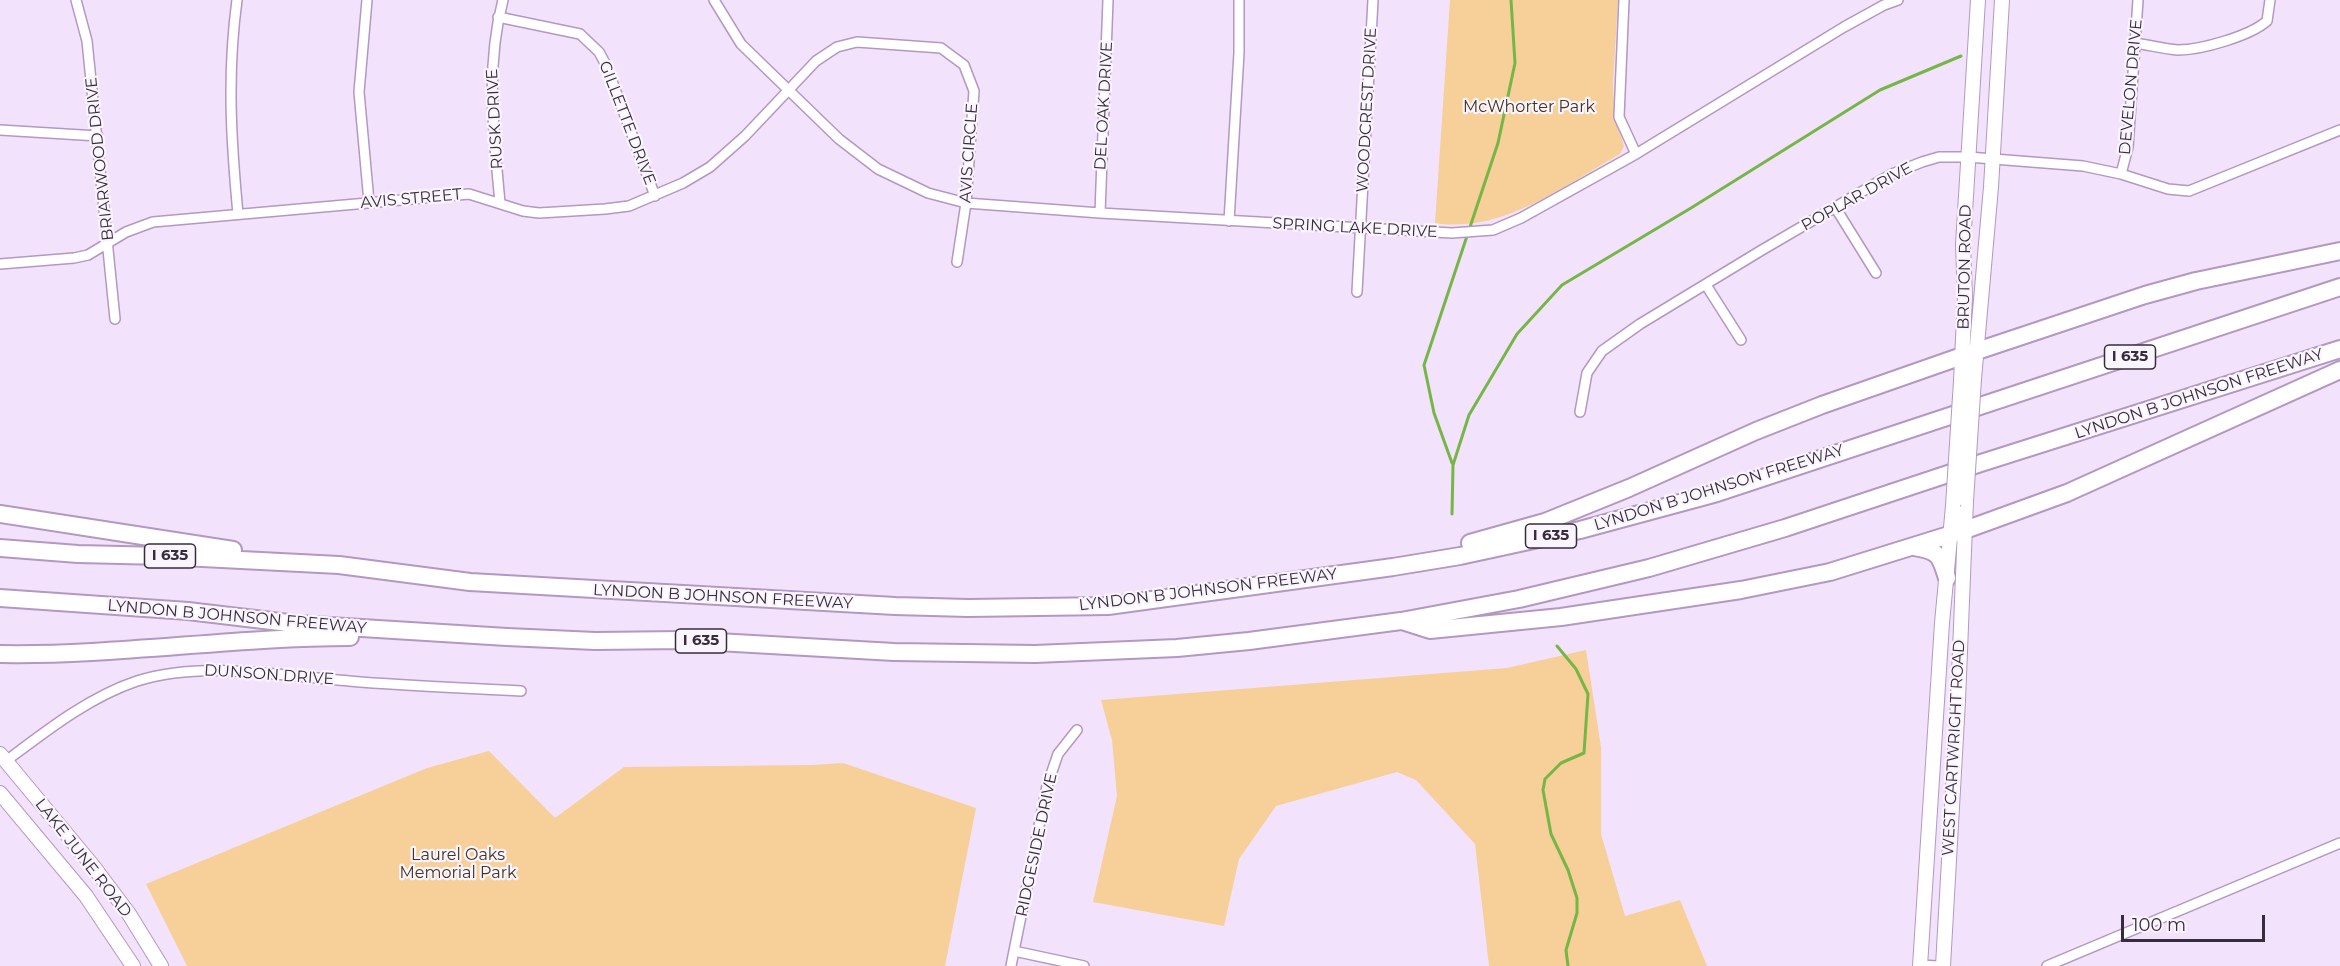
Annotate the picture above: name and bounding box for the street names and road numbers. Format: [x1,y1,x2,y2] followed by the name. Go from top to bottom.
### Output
[2116,18,2146,156] street label: DEVELON DRIVE
[1353,27,1381,193] street label: WOODCREST DRIVE
[1091,41,1117,171] street label: DEL OAK DRIVE
[595,58,659,188] street label: GILLETTE DRIVE
[483,68,507,170] street label: RUSK DRIVE
[82,76,118,242] street label: BRIARWOOD DRIVE
[956,103,982,203] street label: AVIS CIRCLE
[1798,159,1916,235] street label: POPLAR DRIVE
[360,185,462,213] street label: AVIS STREET
[1954,204,1976,330] street label: BRUTON ROAD
[1272,214,1438,242] street label: SPRING LAKE DRIVE
[2072,345,2326,443] street label: LYNDON B JOHNSON FREEWAY
[2104,345,2156,369] road number: I 635
[1592,441,1846,535] street label: LYNDON B JOHNSON FREEWAY
[1526,524,1576,548] road number: I 635
[144,544,195,568] road number: I 635
[1078,565,1338,615] street label: LYNDON B JOHNSON FREEWAY
[593,581,853,613] street label: LYNDON B JOHNSON FREEWAY
[107,596,367,638] street label: LYNDON B JOHNSON FREEWAY
[676,629,726,653] road number: I 635
[1939,639,1969,857] street label: WEST CARTWRIGHT ROAD
[203,661,335,689] street label: DUNSON DRIVE
[1012,771,1062,919] street label: RIDGESIDE DRIVE
[31,795,135,921] street label: LAKE JUNE ROAD

